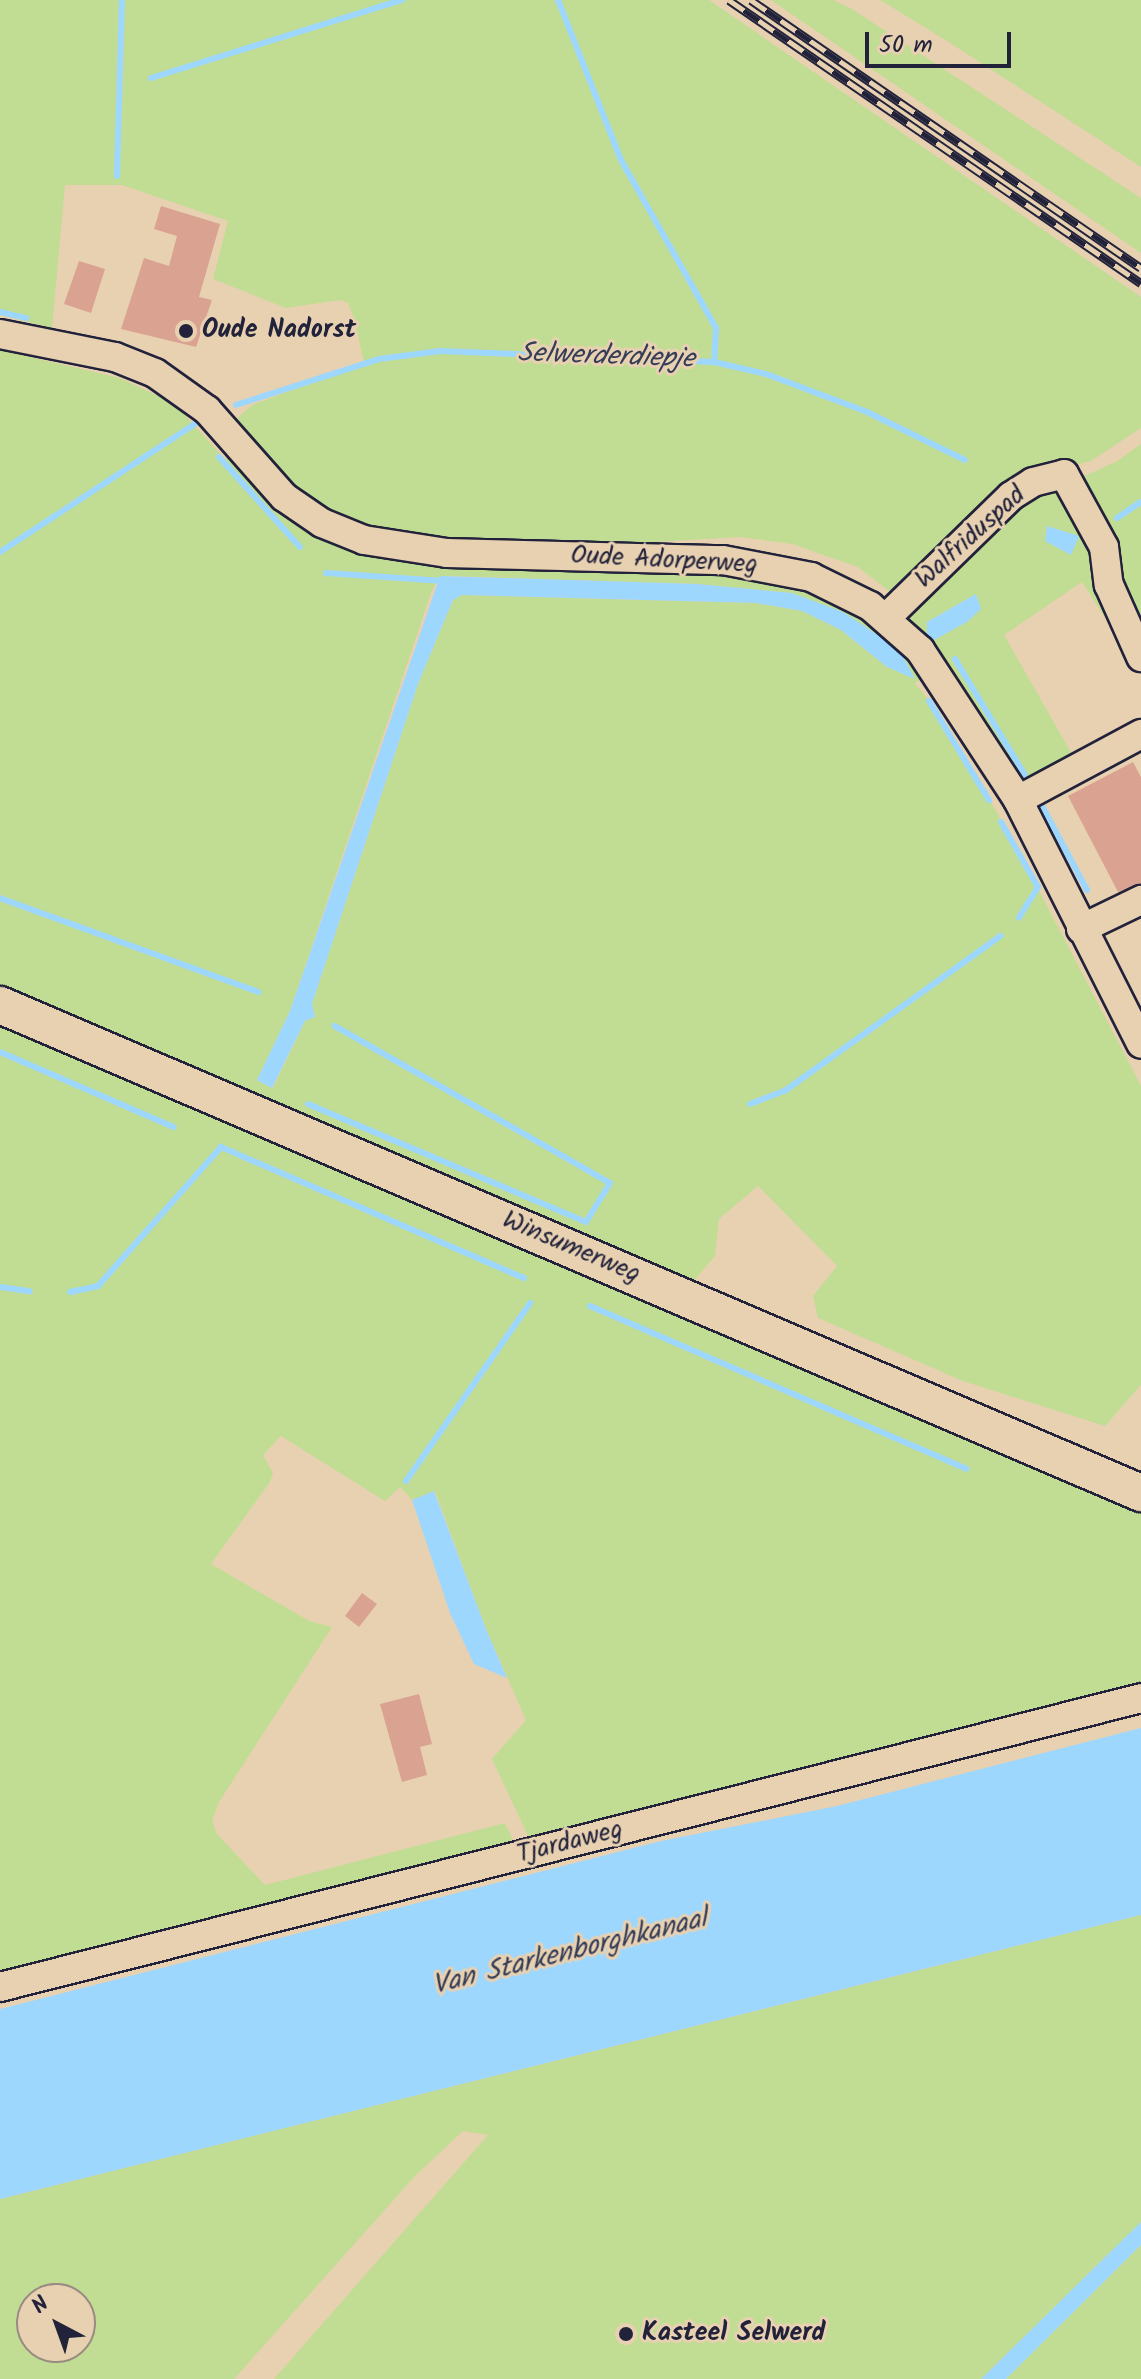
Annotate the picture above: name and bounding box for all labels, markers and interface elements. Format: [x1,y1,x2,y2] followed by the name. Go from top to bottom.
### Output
[869,16,1015,66] scale bar
[879,26,933,65] text: 50 m
[202,315,356,347] place label: Oude Nadorst
[177,322,195,340] marker: Oude Nadorst
[517,337,695,377] water label: Selwerderdiepje
[909,480,1033,596] street label: Walfriduspad
[570,541,758,581] street label: Oude Adorperweg
[497,1205,645,1291] street label: Winsumerweg
[514,1815,626,1871] street label: Tjardaweg
[429,1903,711,2003] water label: Van Starkenborghkanaal
[16,2283,96,2363] north arrow
[25,2288,58,2324] text: N
[642,2318,826,2350] place label: Kasteel Selwerd
[617,2325,635,2343] marker: Kasteel Selwerd

